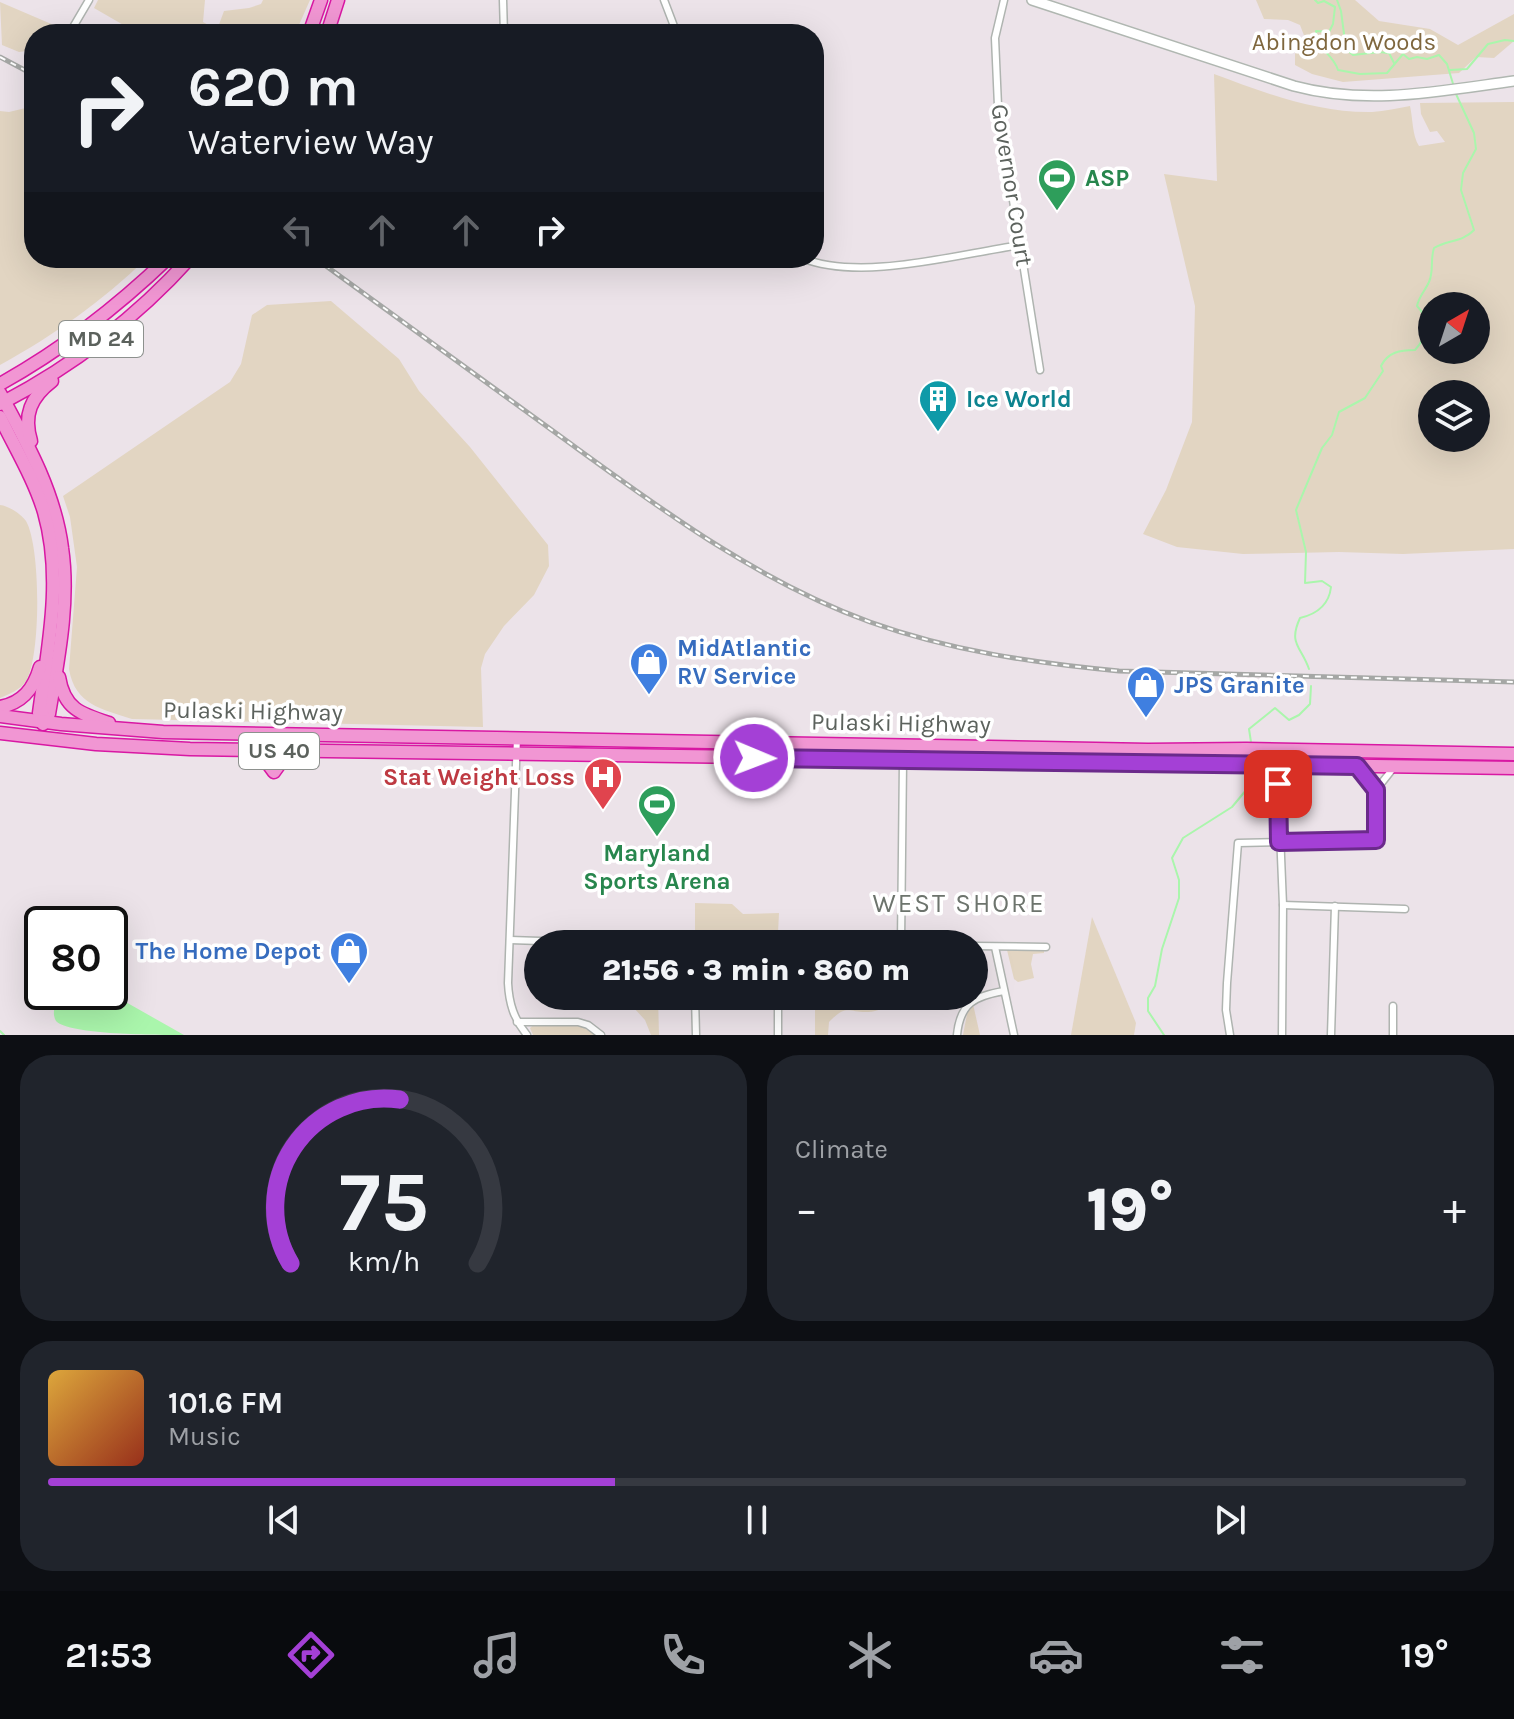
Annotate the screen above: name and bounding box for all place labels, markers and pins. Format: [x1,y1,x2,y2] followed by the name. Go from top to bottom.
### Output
[1036,157,1078,212] sports icon: ASP
[1085,164,1129,192] place label: ASP
[917,378,959,433] building icon: Ice World
[966,385,1072,413] place label: Ice World
[677,634,811,690] place label: MidAtlantic RV Service
[628,641,670,696] shop icon: MidAtlantic RV Service
[1125,664,1167,719] shop icon: JPS Granite
[1174,671,1305,699] place label: JPS Granite
[1244,750,1312,818] pin
[582,756,624,811] hospital icon: Stat Weight Loss
[383,763,575,791] place label: Stat Weight Loss
[636,783,678,838] sports icon: Maryland Sports Arena
[583,839,731,895] place label: Maryland Sports Arena
[328,930,370,985] shop icon: The Home Depot
[136,937,321,965] place label: The Home Depot

